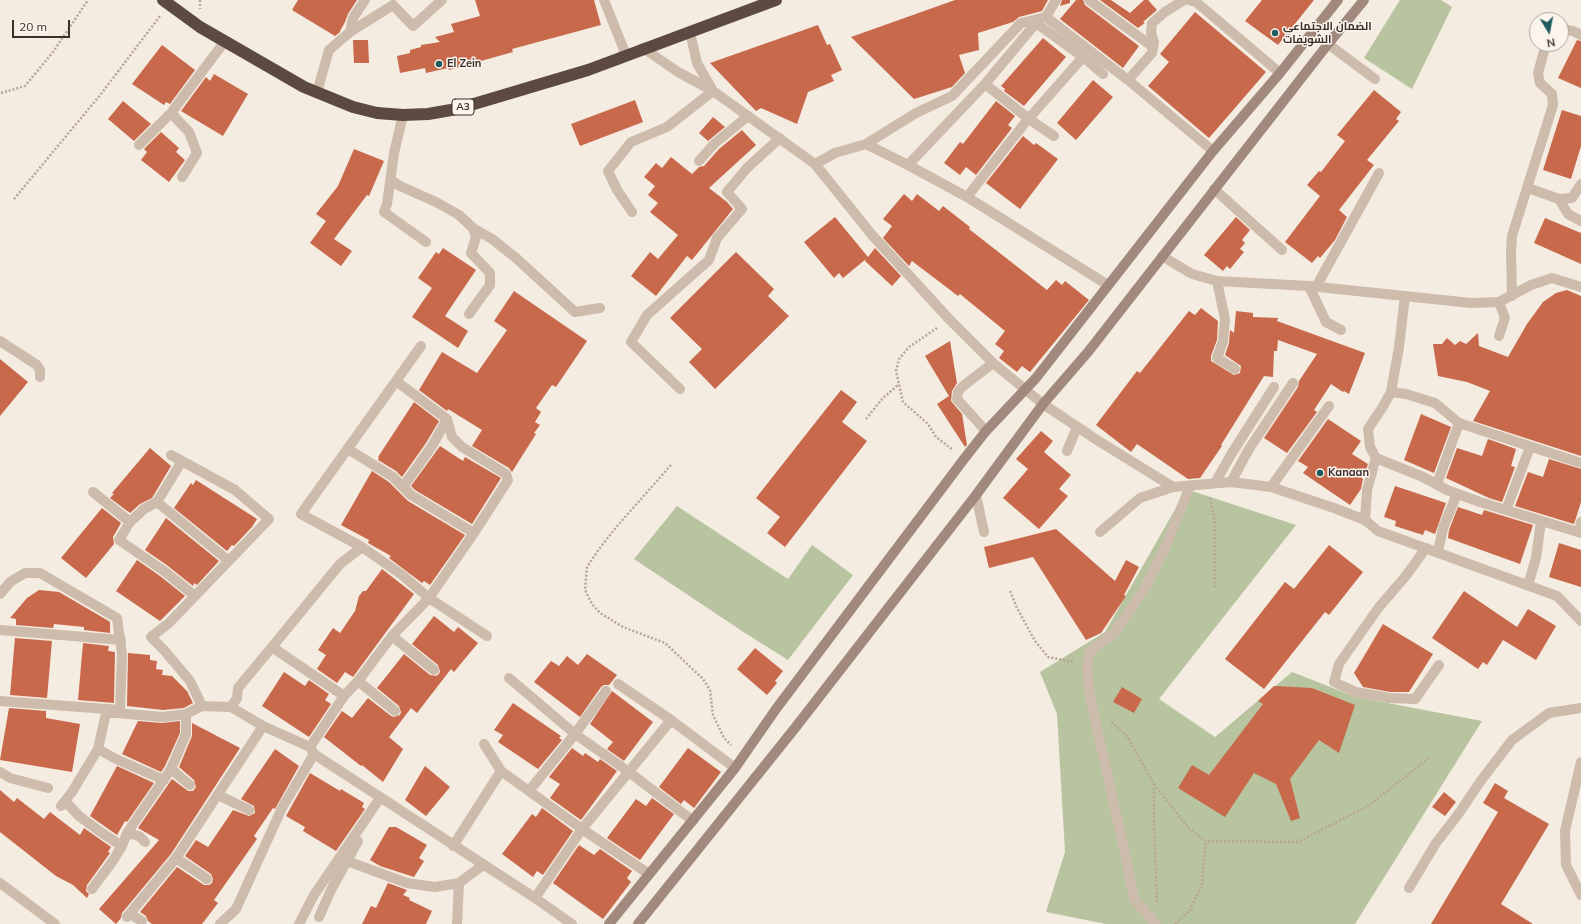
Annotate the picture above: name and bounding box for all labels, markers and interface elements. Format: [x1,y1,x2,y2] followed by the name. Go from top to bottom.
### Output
[14,12,72,38] scale bar
[1529,12,1569,52] north arrow
[19,19,47,34] text: 20 m
[1283,20,1372,46] place label: الضمان الاجتماعي الشويفات
[1270,28,1280,38] marker: الضمان الاجتماعي الشويفات
[1546,35,1556,50] text: N
[447,57,481,71] place label: El Zein
[434,59,444,69] marker: El Zein
[452,99,474,115] road number: A3
[1328,466,1369,480] place label: Kanaan
[1315,468,1325,478] marker: Kanaan

